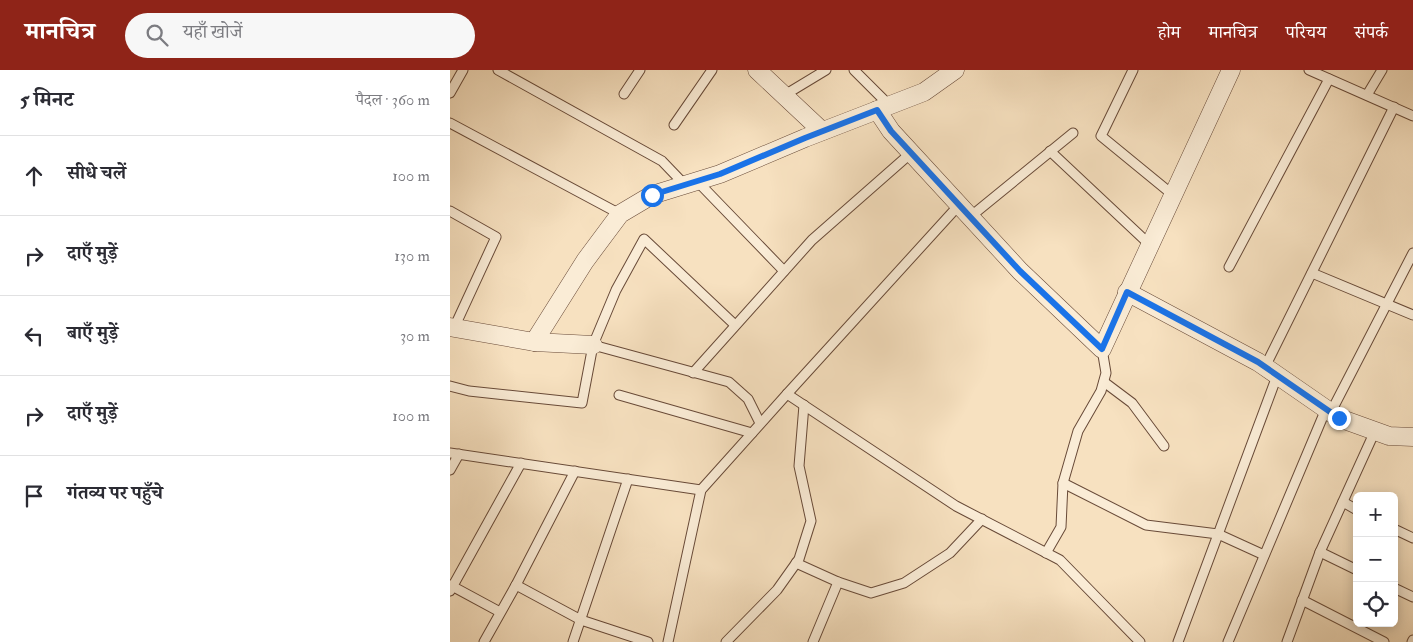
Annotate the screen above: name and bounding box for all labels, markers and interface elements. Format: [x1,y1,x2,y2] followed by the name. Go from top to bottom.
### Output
[125,13,475,58] search box
[25,16,95,47] text: मानचित्र
[183,20,243,44] text: यहाँ खोजें
[143,21,171,49] icon: search
[1158,21,1181,44] text: होम
[1209,21,1257,44] text: मानचित्र
[1285,21,1326,44] text: परिचय
[1354,21,1388,44] text: संपर्क
[20,86,73,113] text: 5 मिनट
[356,90,430,110] text: पैदल · 360 m
[67,161,126,185] text: सीधे चलें
[20,162,48,190] icon: ahead
[392,166,430,186] text: 100 m
[641,184,664,207] route start
[67,241,118,265] text: दाएँ मुड़ें
[20,242,48,270] icon: right
[394,246,430,266] text: 130 m
[67,321,118,345] text: बाएँ मुड़ें
[20,322,48,350] icon: left
[400,326,430,346] text: 30 m
[67,401,118,425] text: दाएँ मुड़ें
[20,402,48,430] icon: right
[392,406,430,426] text: 100 m
[1328,407,1351,430] route end
[67,481,163,505] text: गंतव्य पर पहुँचे
[20,482,48,510] icon: arrive
[1353,492,1398,627] map controls
[1353,492,1398,537] button: +
[1353,537,1398,582] button: −
[1353,582,1398,627] button: locate

